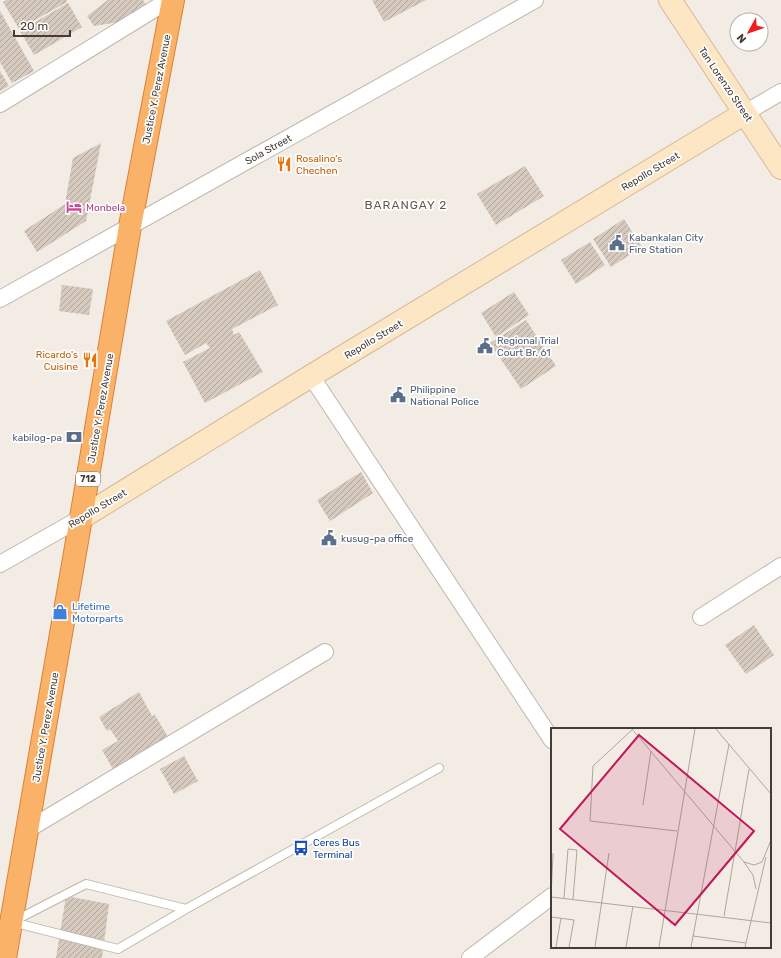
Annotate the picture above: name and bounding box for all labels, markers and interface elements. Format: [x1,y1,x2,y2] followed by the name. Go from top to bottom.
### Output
[14,12,70,38] scale bar
[729,12,769,52] north arrow
[20,19,48,33] text: 20 m
[734,31,749,45] text: N
[140,33,174,145] street label: Justice Y. Perez Avenue
[696,45,755,124] street label: Tan Lorenzo Street
[243,132,294,168] street label: Sola Street
[619,150,682,194] street label: Repollo Street
[296,153,342,177] place label: Rosalino's Chechen
[275,155,293,173] restaurant icon: Rosalino's Chechen
[65,198,83,216] hotel icon: Monbela
[365,198,447,212] district label: BARANGAY 2
[86,202,125,214] place label: Monbela
[629,232,704,256] place label: Kabankalan City Fire Station
[608,234,626,252] public building icon: Kabankalan City Fire Station
[342,318,405,362] street label: Repollo Street
[497,335,559,359] place label: Regional Trial Court Br. 61
[476,337,494,355] public building icon: Regional Trial Court Br. 61
[36,349,78,373] place label: Ricardo's Cuisine
[81,351,99,369] restaurant icon: Ricardo's Cuisine
[85,352,117,464] street label: Justice Y. Perez Avenue
[410,384,479,408] place label: Philippine National Police
[389,386,407,404] public building icon: Philippine National Police
[65,428,83,446] bank icon: kabilog-pa
[13,432,62,444] place label: kabilog-pa
[76,472,100,486] road number: 712
[66,487,129,531] street label: Repollo Street
[320,529,338,547] public building icon: kusug-pa office
[341,533,414,545] place label: kusug-pa office
[72,601,123,625] place label: Lifetime Motorparts
[51,603,69,621] shop icon: Lifetime Motorparts
[30,671,62,783] street label: Justice Y. Perez Avenue
[551,728,771,948] inset map
[313,837,360,861] place label: Ceres Bus Terminal
[292,839,310,857] bus stop icon: Ceres Bus Terminal

